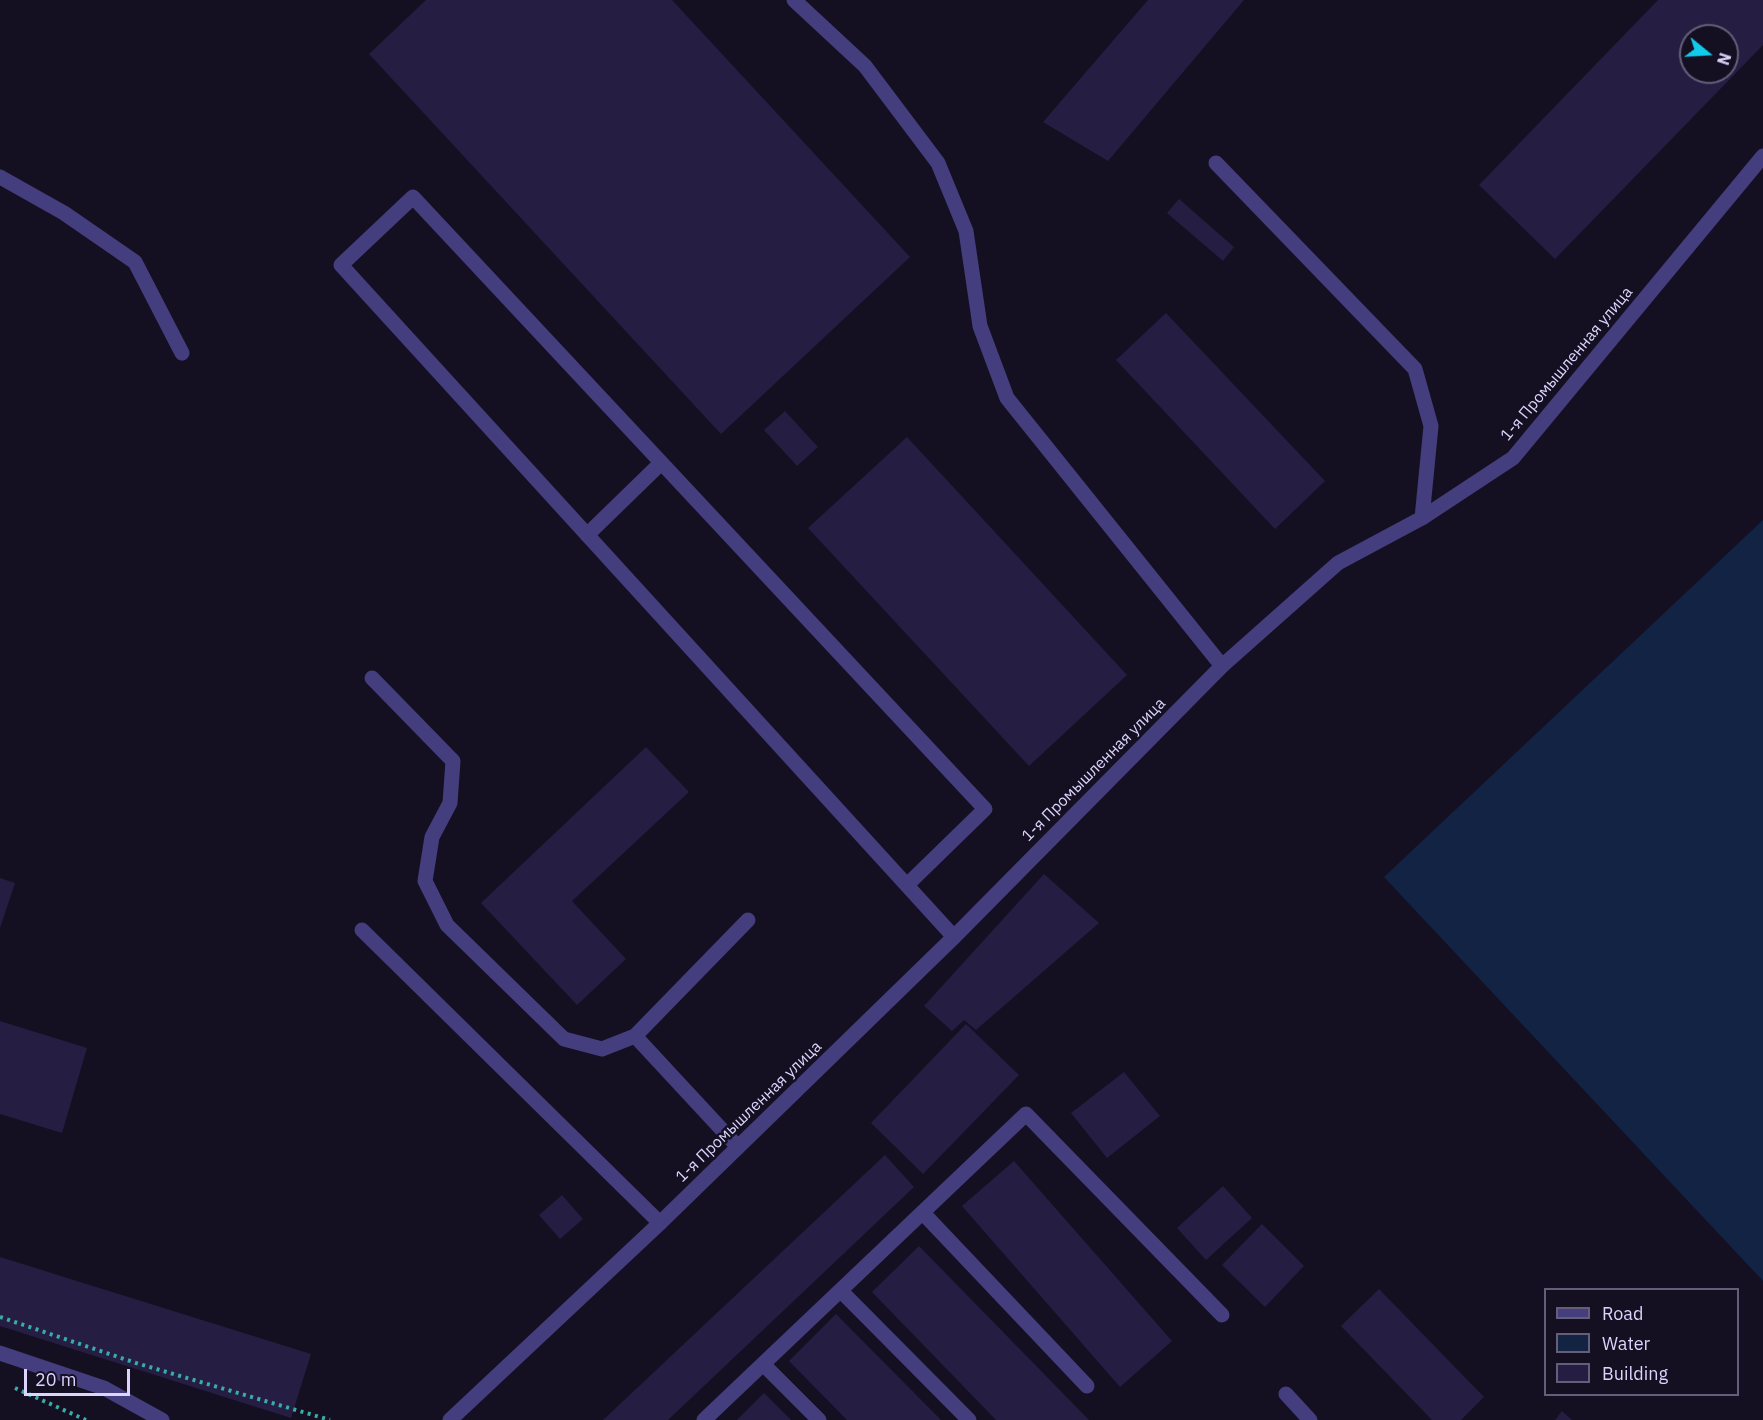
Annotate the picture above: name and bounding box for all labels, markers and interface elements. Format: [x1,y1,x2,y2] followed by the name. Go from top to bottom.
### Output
[1679,24,1739,84] north arrow
[1713,50,1736,68] text: N
[1497,283,1637,445] street label: 1-я Промышленная улица
[1018,694,1170,846] street label: 1-я Промышленная улица
[672,1037,826,1187] street label: 1-я Промышленная улица
[1544,1288,1739,1396] legend
[1602,1302,1643,1325] text: Road
[1602,1332,1650,1355] text: Water
[27,1357,134,1395] scale bar
[1602,1362,1668,1385] text: Building
[35,1368,77,1391] text: 20 m

